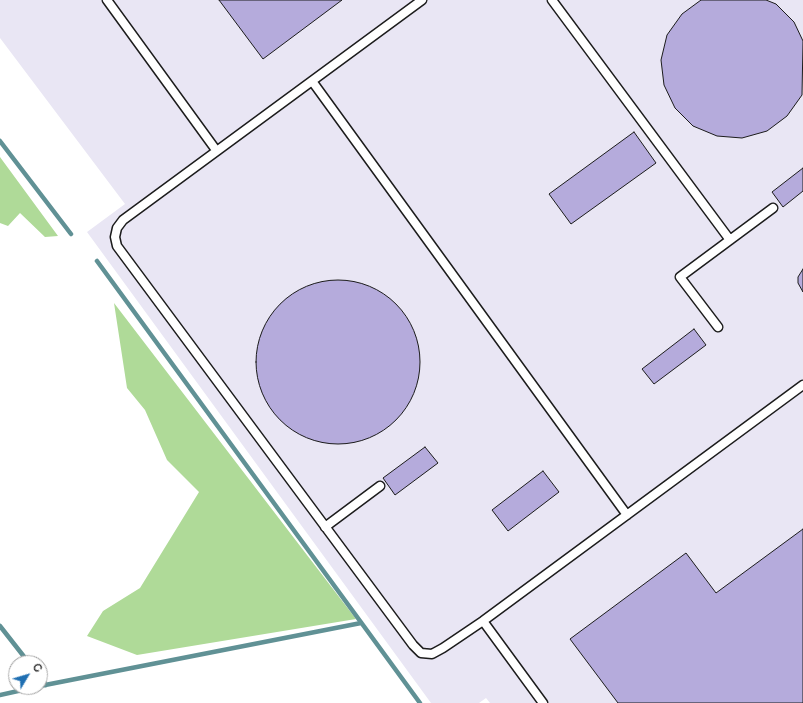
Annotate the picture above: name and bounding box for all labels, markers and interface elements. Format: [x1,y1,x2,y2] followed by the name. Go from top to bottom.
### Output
[8,655,48,695] north arrow
[30,661,45,675] text: С

